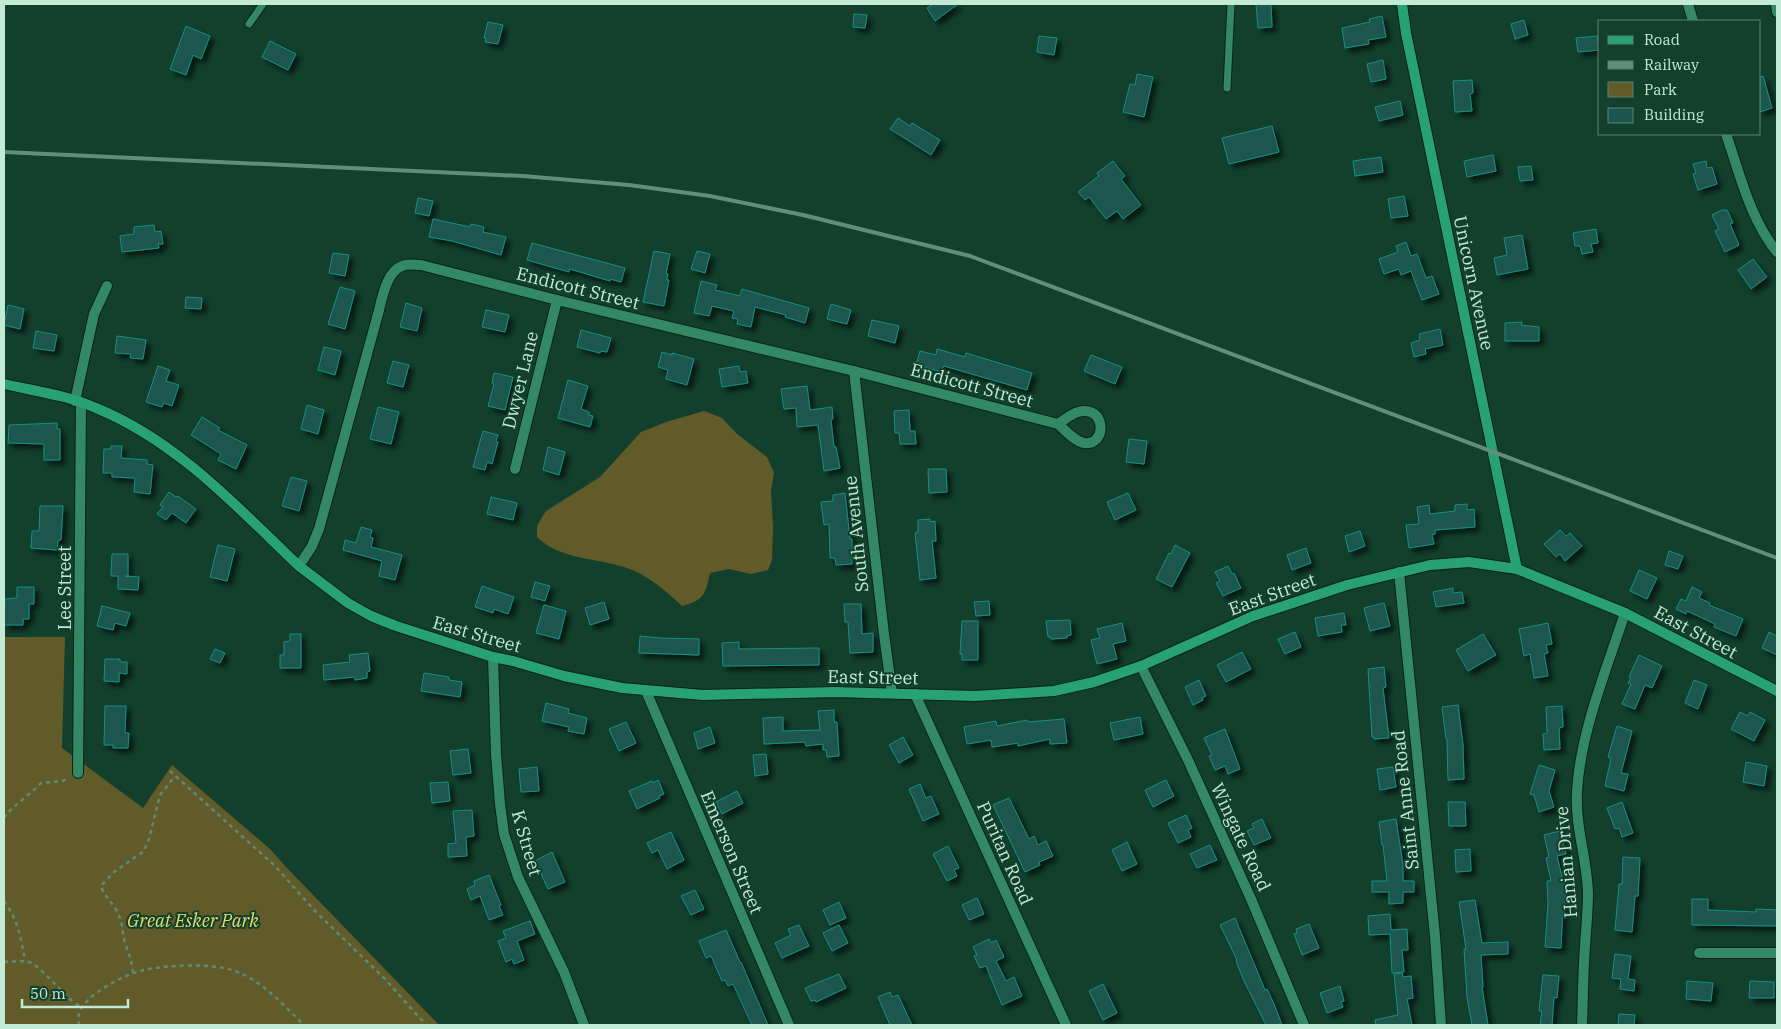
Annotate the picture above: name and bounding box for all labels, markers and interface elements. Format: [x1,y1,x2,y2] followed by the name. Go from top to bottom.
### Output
[1598,20,1761,135] legend
[1644,30,1680,49] text: Road
[1644,55,1699,74] text: Railway
[1644,80,1677,99] text: Park
[1644,105,1704,124] text: Building
[1449,214,1499,352] street label: Unicorn Avenue
[514,262,642,314] street label: Endicott Street
[497,329,543,431] street label: Dwyer Lane
[908,358,1036,412] street label: Endicott Street
[838,475,874,593] street label: South Avenue
[53,546,76,630] street label: Lee Street
[1225,568,1319,620] street label: East Street
[1650,600,1742,664] street label: East Street
[430,610,524,658] street label: East Street
[827,665,919,689] street label: East Street
[1386,729,1424,871] street label: Saint Anne Road
[1206,779,1276,895] street label: Wingate Road
[696,787,768,917] street label: Emerson Street
[972,798,1038,908] street label: Puritan Road
[1550,805,1582,919] street label: Hanian Drive
[507,807,547,879] street label: K Street
[127,909,259,932] park label: Great Esker Park
[22,976,129,1008] scale bar
[30,984,66,1003] text: 50 m

